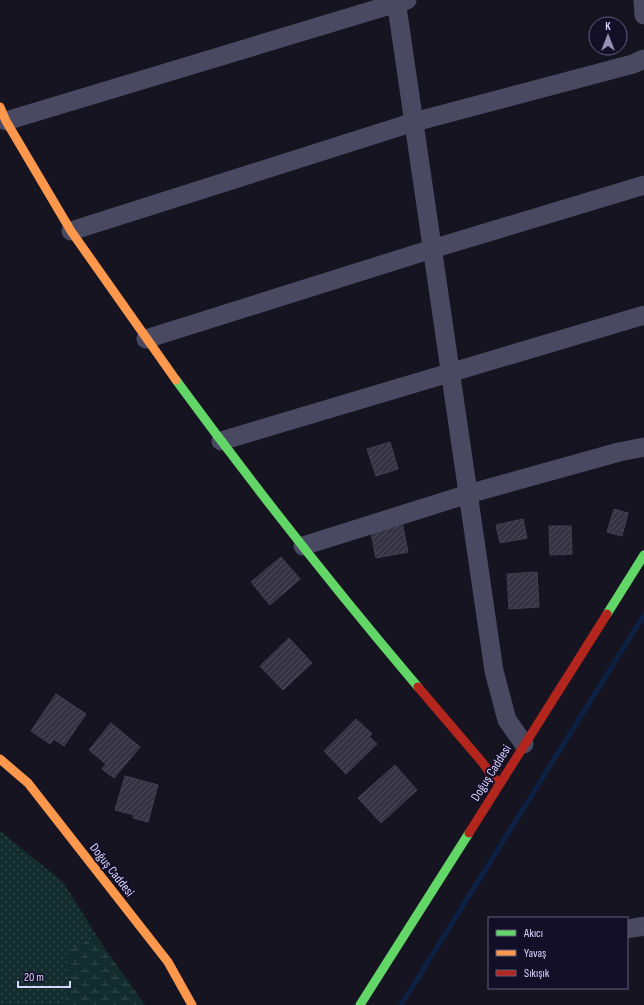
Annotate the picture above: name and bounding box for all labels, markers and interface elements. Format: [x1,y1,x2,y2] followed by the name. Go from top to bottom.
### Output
[588,16,628,56] north arrow
[605,20,611,33] text: K
[467,742,515,804] street label: Doğuş Caddesi
[86,840,138,900] street label: Doğuş Caddesi
[488,917,628,989] legend
[523,926,543,941] text: Akıcı
[524,946,546,961] text: Yavaş
[18,963,70,989] scale bar
[524,966,550,981] text: Sıkışık
[24,970,44,985] text: 20 m

